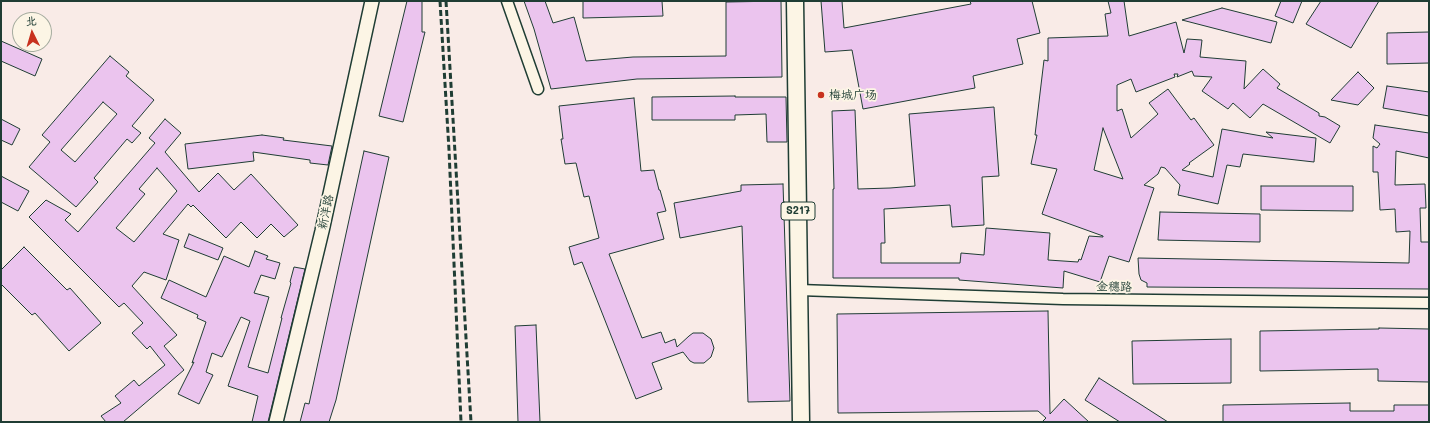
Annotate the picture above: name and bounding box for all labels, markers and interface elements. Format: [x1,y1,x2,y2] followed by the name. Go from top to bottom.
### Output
[12,12,52,52] north arrow
[25,13,37,28] text: 北
[829,88,877,102] place label: 梅城广场
[816,90,826,100] marker: 梅城广场
[315,193,337,231] street label: 新洋路
[781,202,815,220] road number: S217
[1096,279,1132,295] street label: 金穗路

